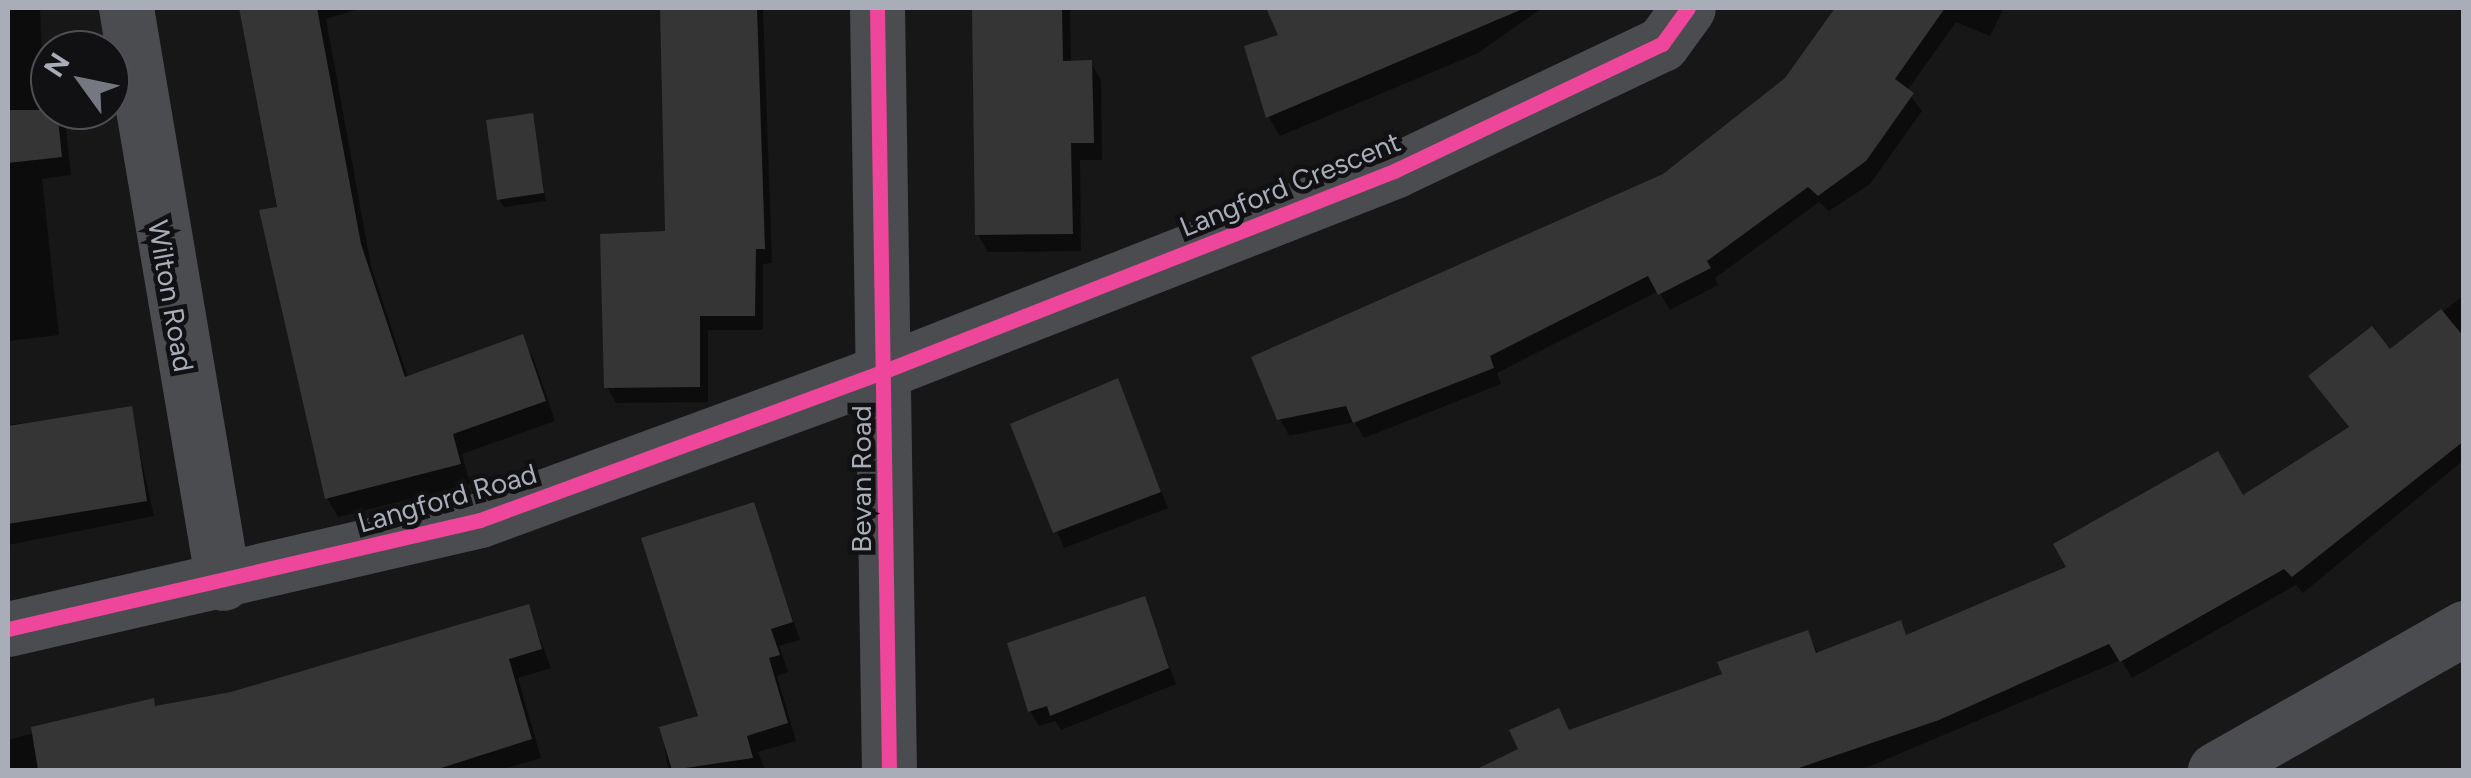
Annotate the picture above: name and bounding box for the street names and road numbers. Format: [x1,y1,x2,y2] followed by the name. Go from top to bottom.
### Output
[1175,124,1405,244] street label: Langford Crescent
[141,218,201,374] street label: Wilton Road
[844,405,878,553] street label: Bevan Road
[354,456,540,540] street label: Langford Road

